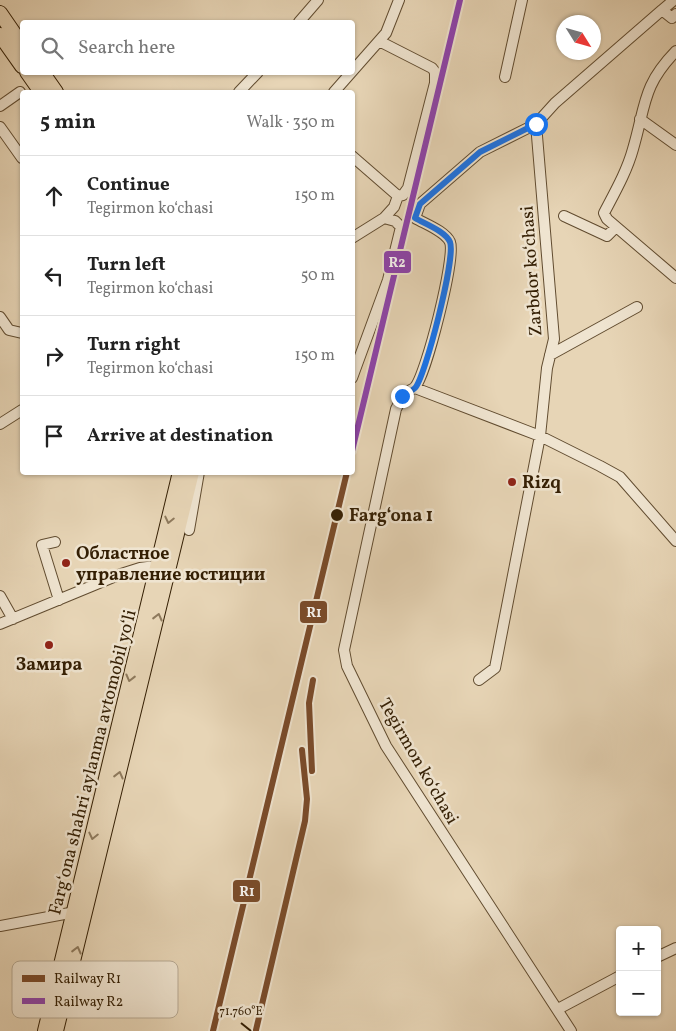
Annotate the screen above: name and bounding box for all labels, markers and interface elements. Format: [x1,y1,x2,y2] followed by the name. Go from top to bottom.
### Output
[556,15,601,60] north arrow
[20,20,355,75] search box
[38,34,66,62] icon: search
[78,35,175,61] text: Search here
[40,108,96,137] text: 5 min
[247,112,335,134] text: Walk · 350 m
[525,113,548,136] route start
[87,172,170,198] text: Continue
[40,182,68,210] icon: ahead
[294,185,335,207] text: 150 m
[87,198,213,220] text: Tegirmon koʻchasi
[515,205,550,337] street label: Zarbdor koʻchasi
[383,250,412,274] line badge: R2
[87,252,166,278] text: Turn left
[388,254,406,273] text: R2
[40,262,68,290] icon: left
[301,265,335,287] text: 50 m
[87,278,213,300] text: Tegirmon koʻchasi
[87,332,180,358] text: Turn right
[40,342,68,370] icon: right
[294,345,335,367] text: 150 m
[87,358,213,380] text: Tegirmon koʻchasi
[391,385,414,408] route end
[40,422,68,450] icon: arrive
[87,423,273,449] text: Arrive at destination
[522,471,561,496] place label: Rizq
[506,476,518,488] marker: Rizq
[349,504,433,529] place label: Farg‘ona 1
[329,507,345,523] marker: Farg‘ona 1
[165,516,175,525] one-way arrow
[76,542,265,588] place label: Областное управление юстиции
[60,557,72,569] marker: Областное управление юстиции
[299,600,328,624] line badge: R1
[306,604,322,623] text: R1
[43,607,144,918] street label: Fargʻona shahri aylanma avtomobil yoʻli
[152,612,163,621] one-way arrow
[43,639,55,651] marker: Замира
[16,653,82,678] place label: Замира
[126,673,136,681] one-way arrow
[371,694,464,830] street label: Tegirmon koʻchasi
[114,771,124,779] one-way arrow
[88,831,99,840] one-way arrow
[232,879,261,903] line badge: R1
[239,883,255,902] text: R1
[616,926,661,1016] map controls
[616,926,661,971] button: +
[71,946,81,954] one-way arrow
[12,961,178,1018] legend
[54,970,121,989] text: Railway R1
[616,971,661,1016] button: −
[54,993,123,1012] text: Railway R2
[219,1004,263,1020] text: 71.760°E

